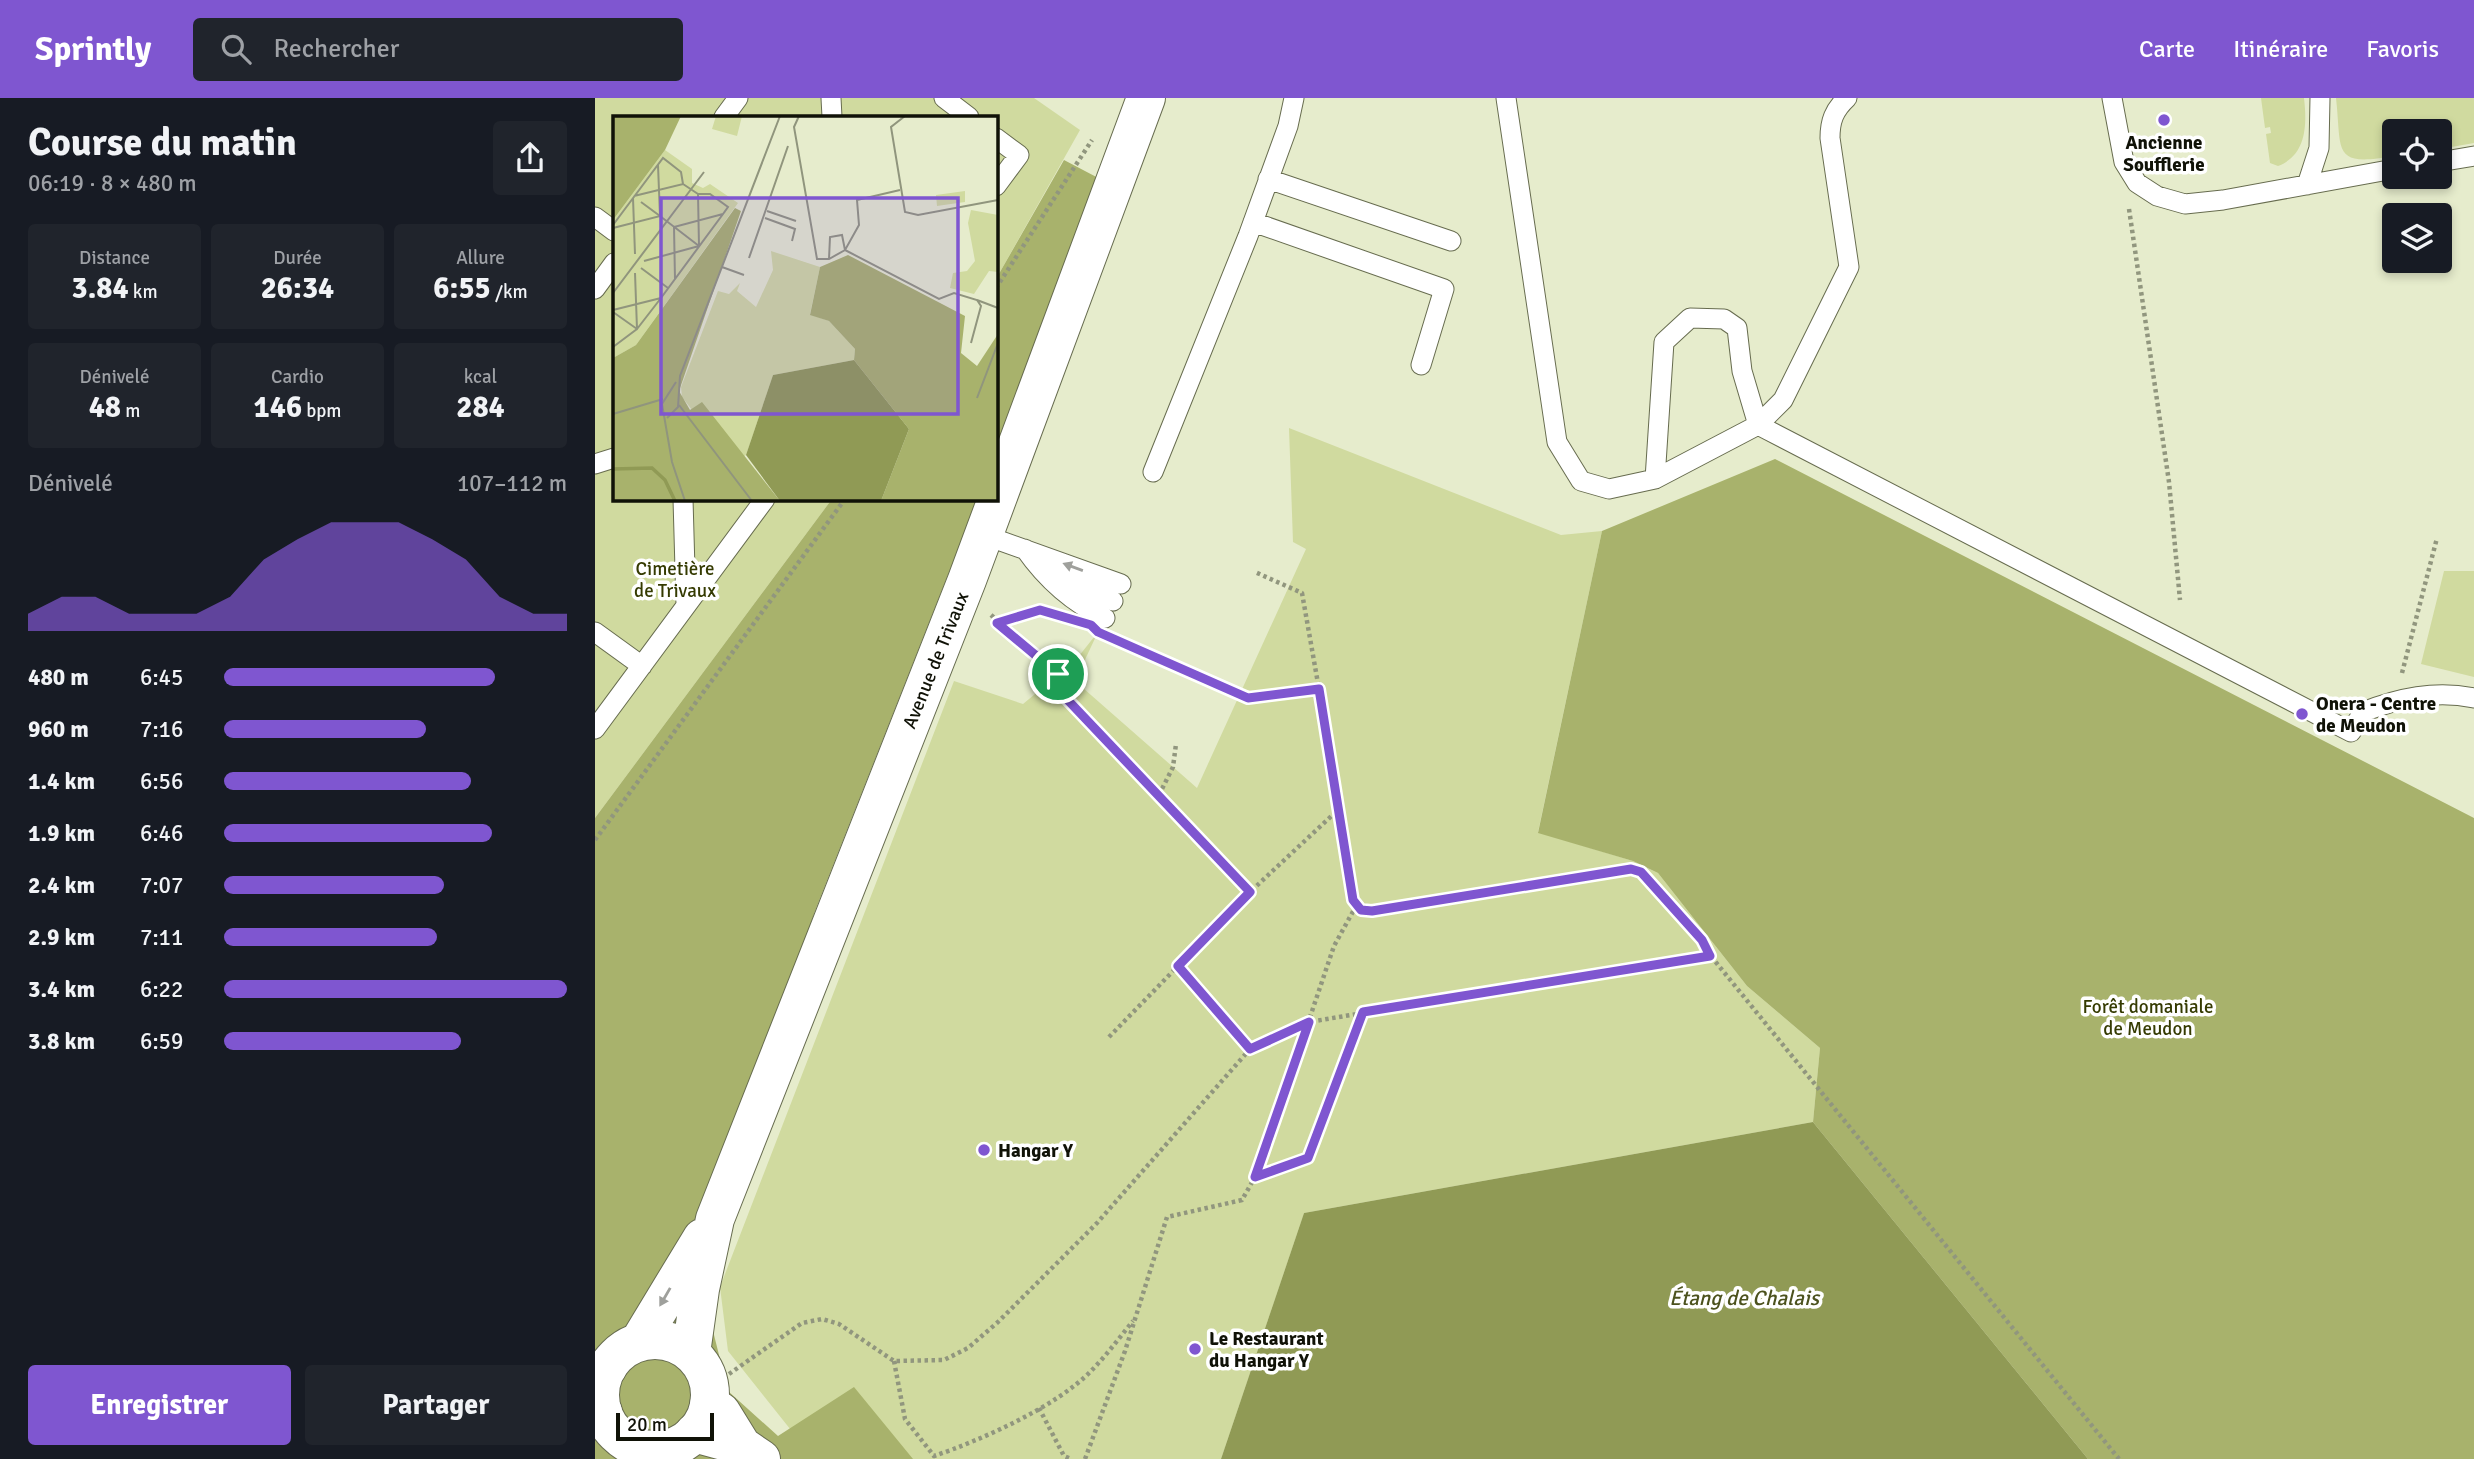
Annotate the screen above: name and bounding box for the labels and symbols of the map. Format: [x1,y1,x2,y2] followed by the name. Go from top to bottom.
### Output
[2156,112,2172,128] marker: Ancienne Soufflerie
[613,116,997,500] inset map
[2123,131,2205,177] place label: Ancienne Soufflerie
[634,557,716,603] park label: Cimetière de Trivaux
[1062,561,1083,572] one-way arrow
[898,588,974,732] street label: Avenue de Trivaux
[1028,644,1088,704] pin
[2316,692,2436,738] place label: Onera - Centre de Meudon
[2294,706,2310,722] marker: Onera - Centre de Meudon
[2083,995,2214,1041] park label: Forêt domaniale de Meudon
[998,1139,1074,1163] place label: Hangar Y
[976,1142,992,1158] marker: Hangar Y
[1669,1285,1821,1311] water label: Étang de Chalais
[659,1288,671,1307] one-way arrow
[1209,1327,1324,1373] place label: Le Restaurant du Hangar Y
[1187,1341,1203,1357] marker: Le Restaurant du Hangar Y
[616,1410,714,1442] scale bar

